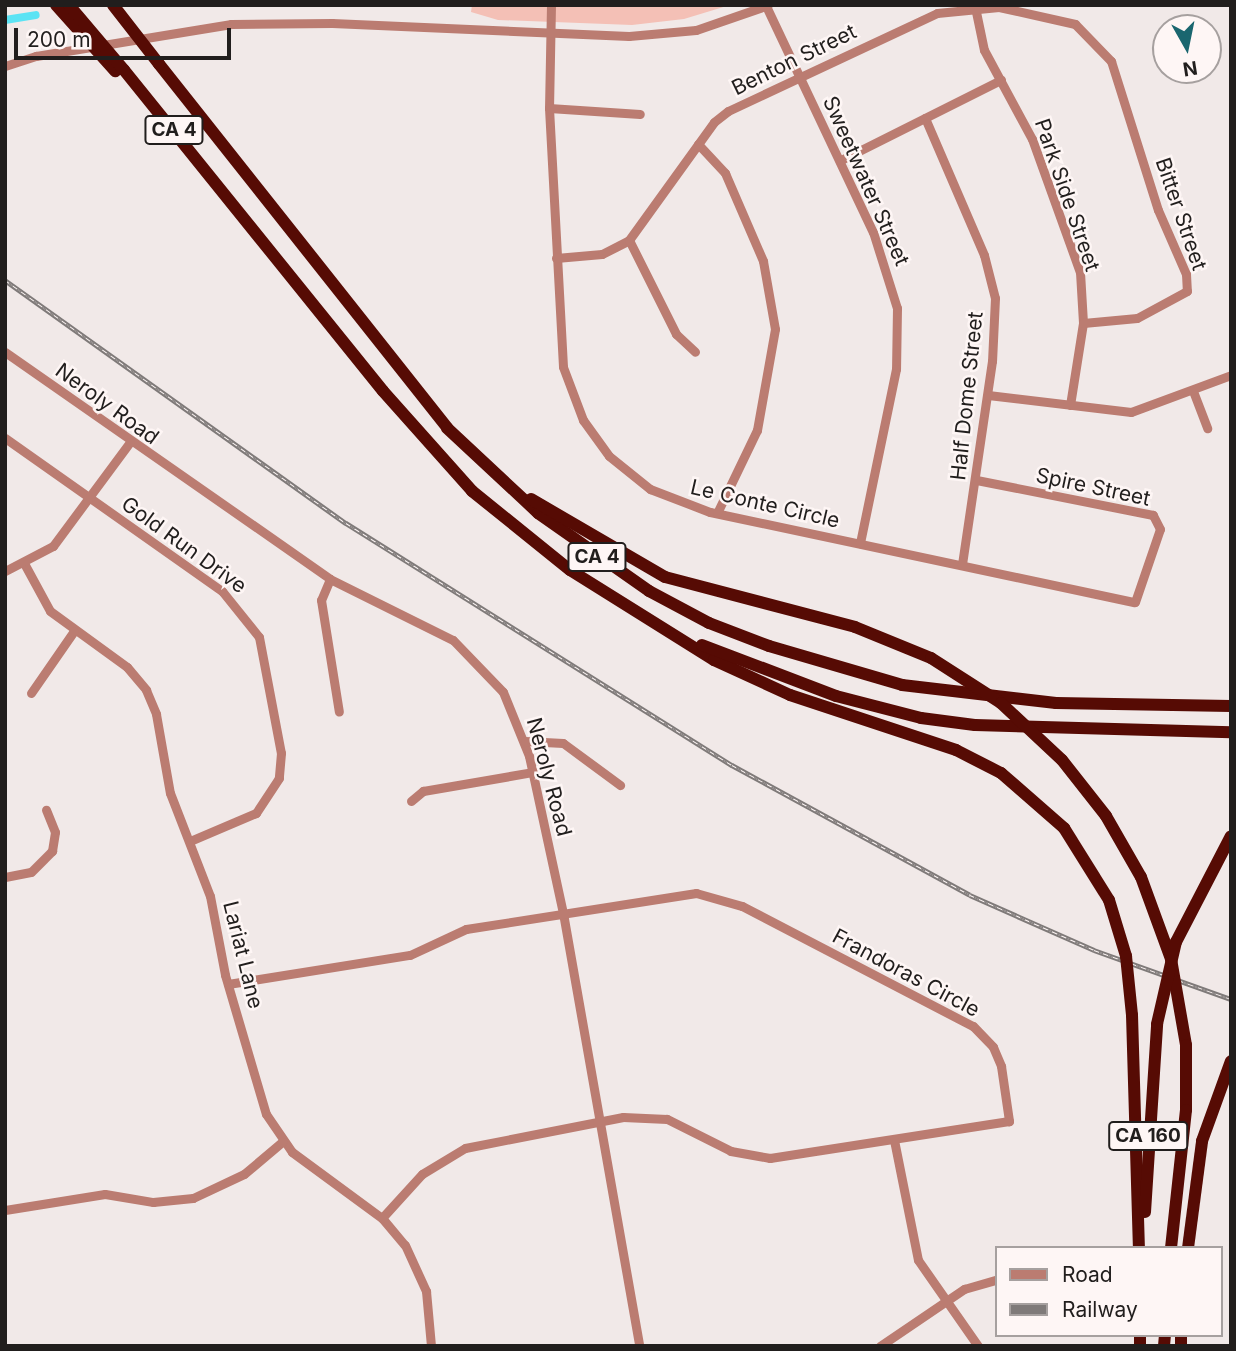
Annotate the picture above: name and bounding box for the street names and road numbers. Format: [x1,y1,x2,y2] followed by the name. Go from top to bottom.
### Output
[728,19,860,101] street label: Benton Street
[817,92,915,270] street label: Sweetwater Street
[144,114,204,146] road number: CA 4
[1029,115,1105,275] street label: Park Side Street
[1150,155,1212,273] street label: Bitter Street
[946,310,988,482] street label: Half Dome Street
[50,358,164,450] street label: Neroly Road
[1033,463,1153,511] street label: Spire Street
[688,475,842,533] street label: Le Conte Circle
[117,491,251,599] street label: Gold Run Drive
[567,542,627,572] road number: CA 4
[521,715,577,839] street label: Neroly Road
[217,899,269,1011] street label: Lariat Lane
[828,924,984,1022] street label: Frandoras Circle
[1108,1120,1188,1152] road number: CA 160

